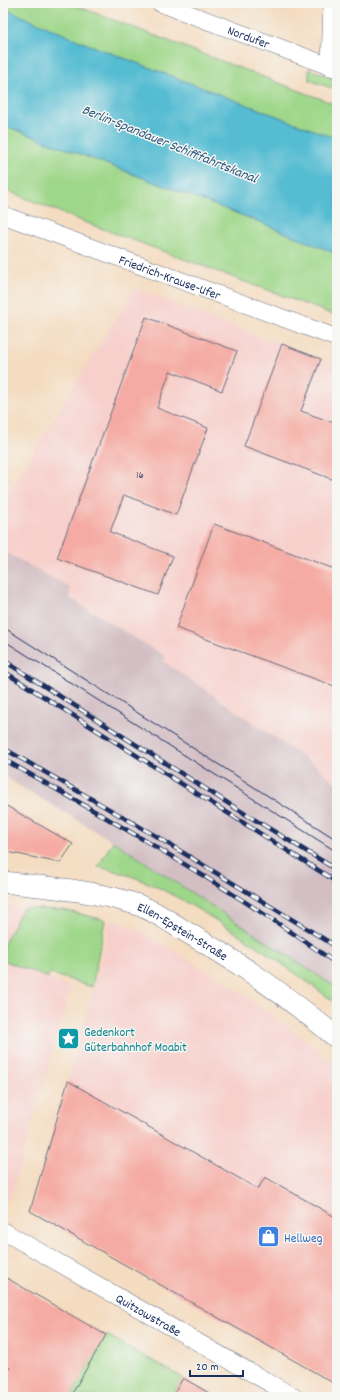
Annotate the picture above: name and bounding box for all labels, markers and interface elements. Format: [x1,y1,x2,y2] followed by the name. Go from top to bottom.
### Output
[224,22,272,55] street label: Nordufer
[79,100,262,190] water label: Berlin-Spandauer Schifffahrtskanal
[115,251,223,306] street label: Friedrich-Krause-Ufer
[136,468,144,484] house number: 16
[134,899,231,967] street label: Ellen-Epstein-Straße
[84,1024,187,1058] place label: Gedenkort Güterbahnhof Moabit
[55,1025,81,1051] place icon: Gedenkort Güterbahnhof Moabit
[255,1224,281,1250] shop icon: Hellweg
[284,1230,323,1249] place label: Hellweg
[111,1290,184,1343] street label: Quitzowstraße
[190,1352,243,1378] scale bar
[196,1359,219,1376] text: 20 m

